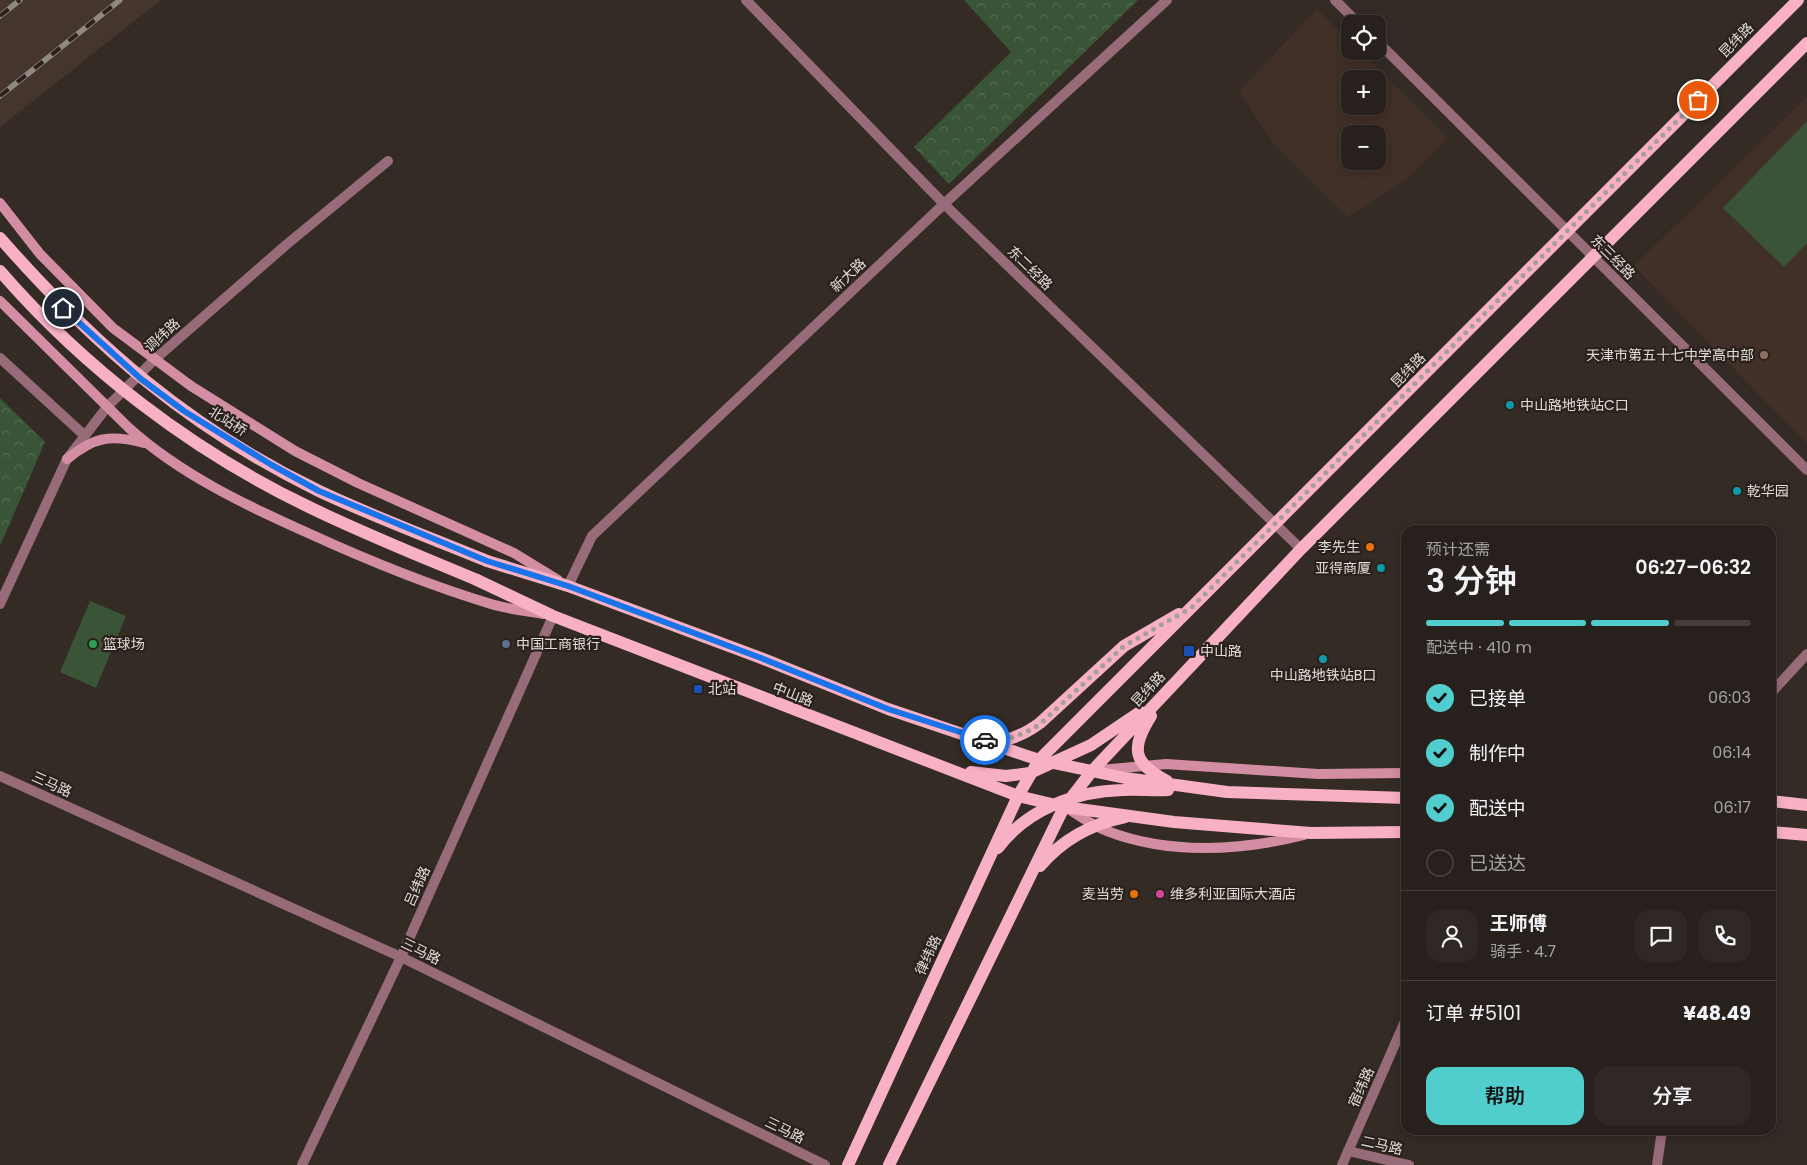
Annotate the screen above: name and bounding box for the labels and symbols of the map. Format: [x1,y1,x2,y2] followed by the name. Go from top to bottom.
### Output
[1714,18,1758,62] street label: 昆纬路
[1677,79,1719,121] pin
[1586,230,1640,284] street label: 东三经路
[1003,241,1057,295] street label: 东二经路
[826,253,870,297] street label: 新大路
[42,287,84,329] pin
[140,314,184,356] street label: 调纬路
[1586,345,1754,365] place label: 天津市第五十七中学高中部
[1386,348,1430,392] street label: 昆纬路
[1758,349,1770,361] marker: 天津市第五十七中学高中部
[1520,395,1629,415] place label: 中山路地铁站C口
[1504,399,1516,411] marker: 中山路地铁站C口
[205,401,251,441] street label: 北站桥
[1747,481,1789,501] place label: 乾华园
[1731,485,1743,497] marker: 乾华园
[1318,537,1360,557] place label: 李先生
[1364,541,1376,553] marker: 李先生
[1315,558,1371,578] place label: 亚得商厦
[1375,562,1387,574] marker: 亚得商厦
[103,634,145,654] place label: 篮球场
[516,634,600,654] place label: 中国工商银行
[87,638,99,650] marker: 篮球场
[500,638,512,650] marker: 中国工商银行
[1200,641,1242,661] place label: 中山路
[1182,644,1196,658] marker: 中山路
[1317,653,1329,665] marker: 中山路地铁站B口
[1270,665,1376,685] place label: 中山路地铁站B口
[1126,667,1170,711] street label: 昆纬路
[770,677,816,711] street label: 中山路
[708,679,736,699] place label: 北站
[692,683,704,695] marker: 北站
[960,715,1010,765] courier
[29,766,75,802] street label: 三马路
[399,863,435,909] street label: 吕纬路
[1082,884,1124,904] place label: 麦当劳
[1170,884,1296,904] place label: 维多利亚国际大酒店
[1128,888,1140,900] marker: 麦当劳
[1154,888,1166,900] marker: 维多利亚国际大酒店
[910,932,946,978] street label: 律纬路
[398,933,444,969] street label: 三马路
[1343,1064,1379,1110] street label: 宿纬路
[762,1112,808,1148] street label: 三马路
[1359,1131,1405,1159] street label: 二马路

